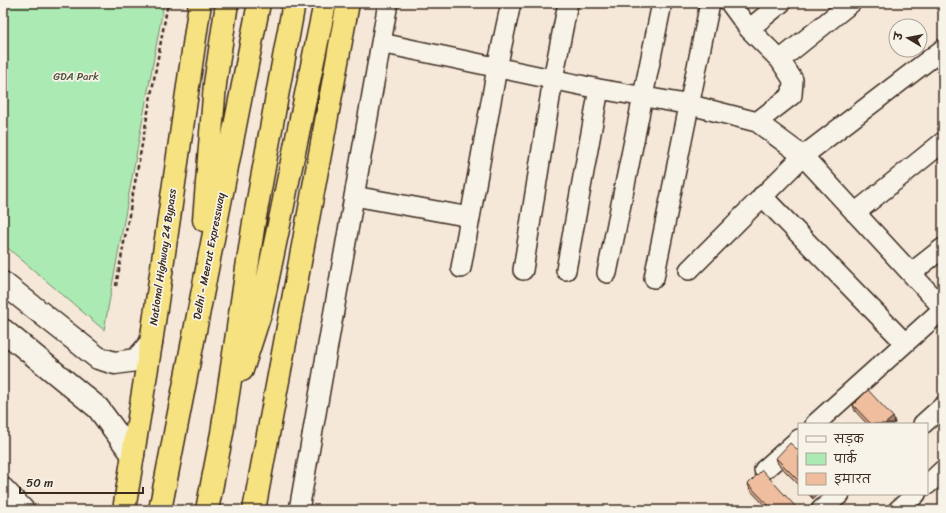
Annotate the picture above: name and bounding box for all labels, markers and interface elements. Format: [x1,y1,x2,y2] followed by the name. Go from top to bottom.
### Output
[888,18,928,58] north arrow
[888,29,909,43] text: उ
[53,67,99,86] park label: GDA Park
[144,186,182,327] street label: National Highway 24 Bypass
[187,191,231,321] street label: Delhi - Meerut Expressway
[798,423,928,495] legend
[833,428,865,450] text: सड़क
[833,448,858,470] text: पार्क
[834,468,872,490] text: इमारत
[20,469,143,495] scale bar
[26,472,53,494] text: 50 m

